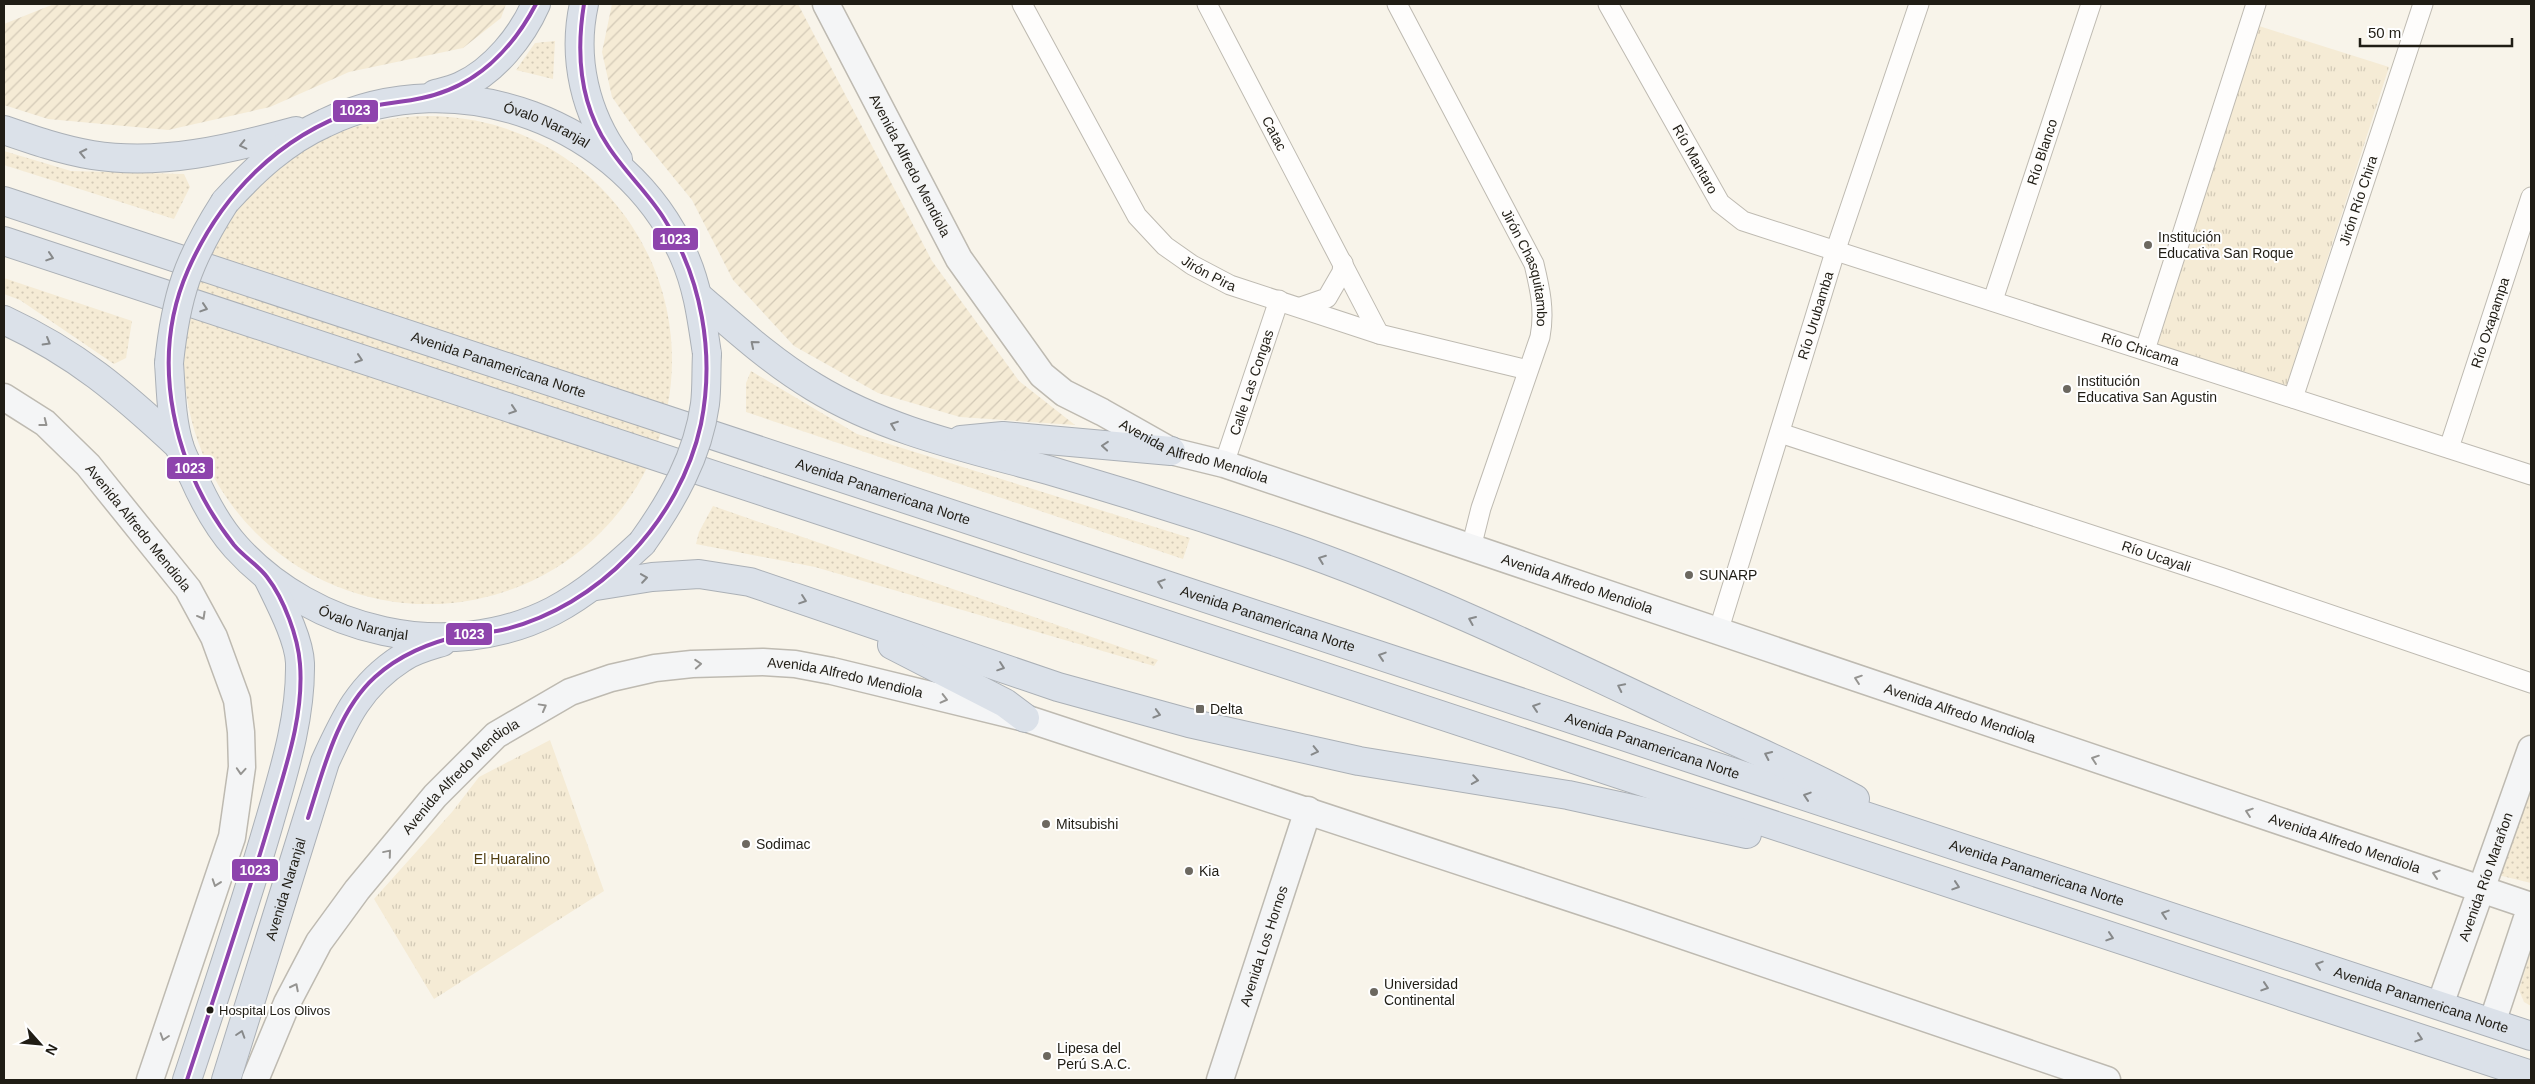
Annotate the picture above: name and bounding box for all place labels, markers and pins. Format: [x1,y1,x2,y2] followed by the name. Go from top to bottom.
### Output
[2158,229,2294,261] place label: Institución Educativa San Roque
[2142,239,2154,251] marker: Institución Educativa San Roque
[2077,373,2217,405] place label: Institución Educativa San Agustin
[2061,383,2073,395] marker: Institución Educativa San Agustin
[1699,567,1757,583] place label: SUNARP
[1683,569,1695,581] marker: SUNARP
[1210,701,1243,717] place label: Delta
[1194,703,1206,715] marker: Delta
[1056,816,1118,832] place label: Mitsubishi
[1040,818,1052,830] marker: Mitsubishi
[756,836,810,852] place label: Sodimac
[740,838,752,850] marker: Sodimac
[1199,863,1219,879] place label: Kia
[1183,865,1195,877] marker: Kia
[1384,976,1458,1008] place label: Universidad Continental
[1368,986,1380,998] marker: Universidad Continental
[219,1003,331,1018] place label: Hospital Los Olivos
[205,1005,215,1015] marker: Hospital Los Olivos
[1057,1040,1131,1072] place label: Lipesa del Perú S.A.C.
[1041,1050,1053,1062] marker: Lipesa del Perú S.A.C.

